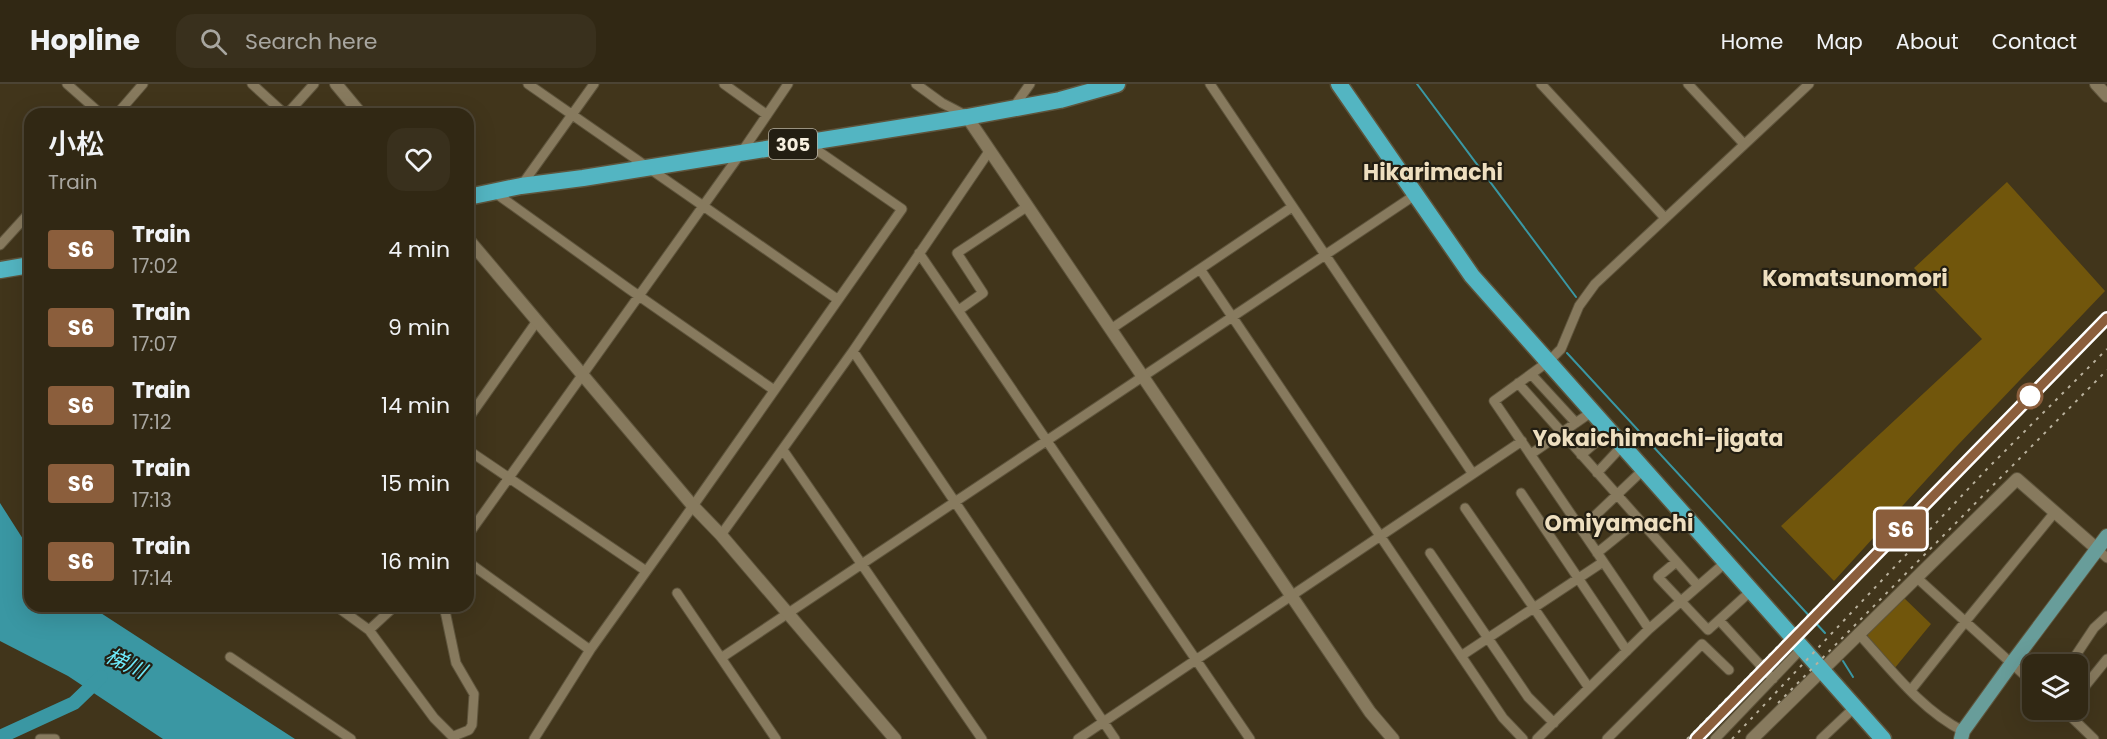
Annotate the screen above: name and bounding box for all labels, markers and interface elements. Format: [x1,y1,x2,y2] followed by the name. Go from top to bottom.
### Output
[176,14,596,68] search box
[30,21,140,60] text: Hopline
[197,25,230,58] icon: search
[245,26,377,57] text: Search here
[1721,27,1783,56] text: Home
[1816,27,1863,56] text: Map
[1896,27,1959,56] text: About
[1992,27,2077,56] text: Contact
[48,125,104,164] text: 小松
[387,128,450,191] button: heart
[769,129,817,159] road number: 305
[1363,157,1503,188] district label: Hikarimachi
[48,168,98,196] text: Train
[132,219,191,250] text: Train
[388,234,450,265] text: 4 min
[68,235,94,264] text: S6
[132,252,178,280] text: 17:02
[1762,263,1948,294] district label: Komatsunomori
[132,297,191,328] text: Train
[388,312,450,343] text: 9 min
[68,313,94,342] text: S6
[132,330,177,358] text: 17:07
[132,375,191,406] text: Train
[2017,383,2043,409] unlabelled marker
[381,390,450,421] text: 14 min
[68,391,94,420] text: S6
[132,408,171,436] text: 17:12
[1533,423,1783,454] district label: Yokaichimachi-jigata
[132,453,191,484] text: Train
[381,468,450,499] text: 15 min
[68,469,94,498] text: S6
[132,486,172,514] text: 17:13
[1545,508,1693,539] district label: Omiyamachi
[1874,510,1928,548] line badge: S6
[1888,515,1914,544] text: S6
[132,531,191,562] text: Train
[381,546,450,577] text: 16 min
[68,547,94,576] text: S6
[132,564,173,592] text: 17:14
[101,641,153,686] water label: 梯川
[2022,654,2088,720] map controls
[2022,654,2088,720] button: layers

